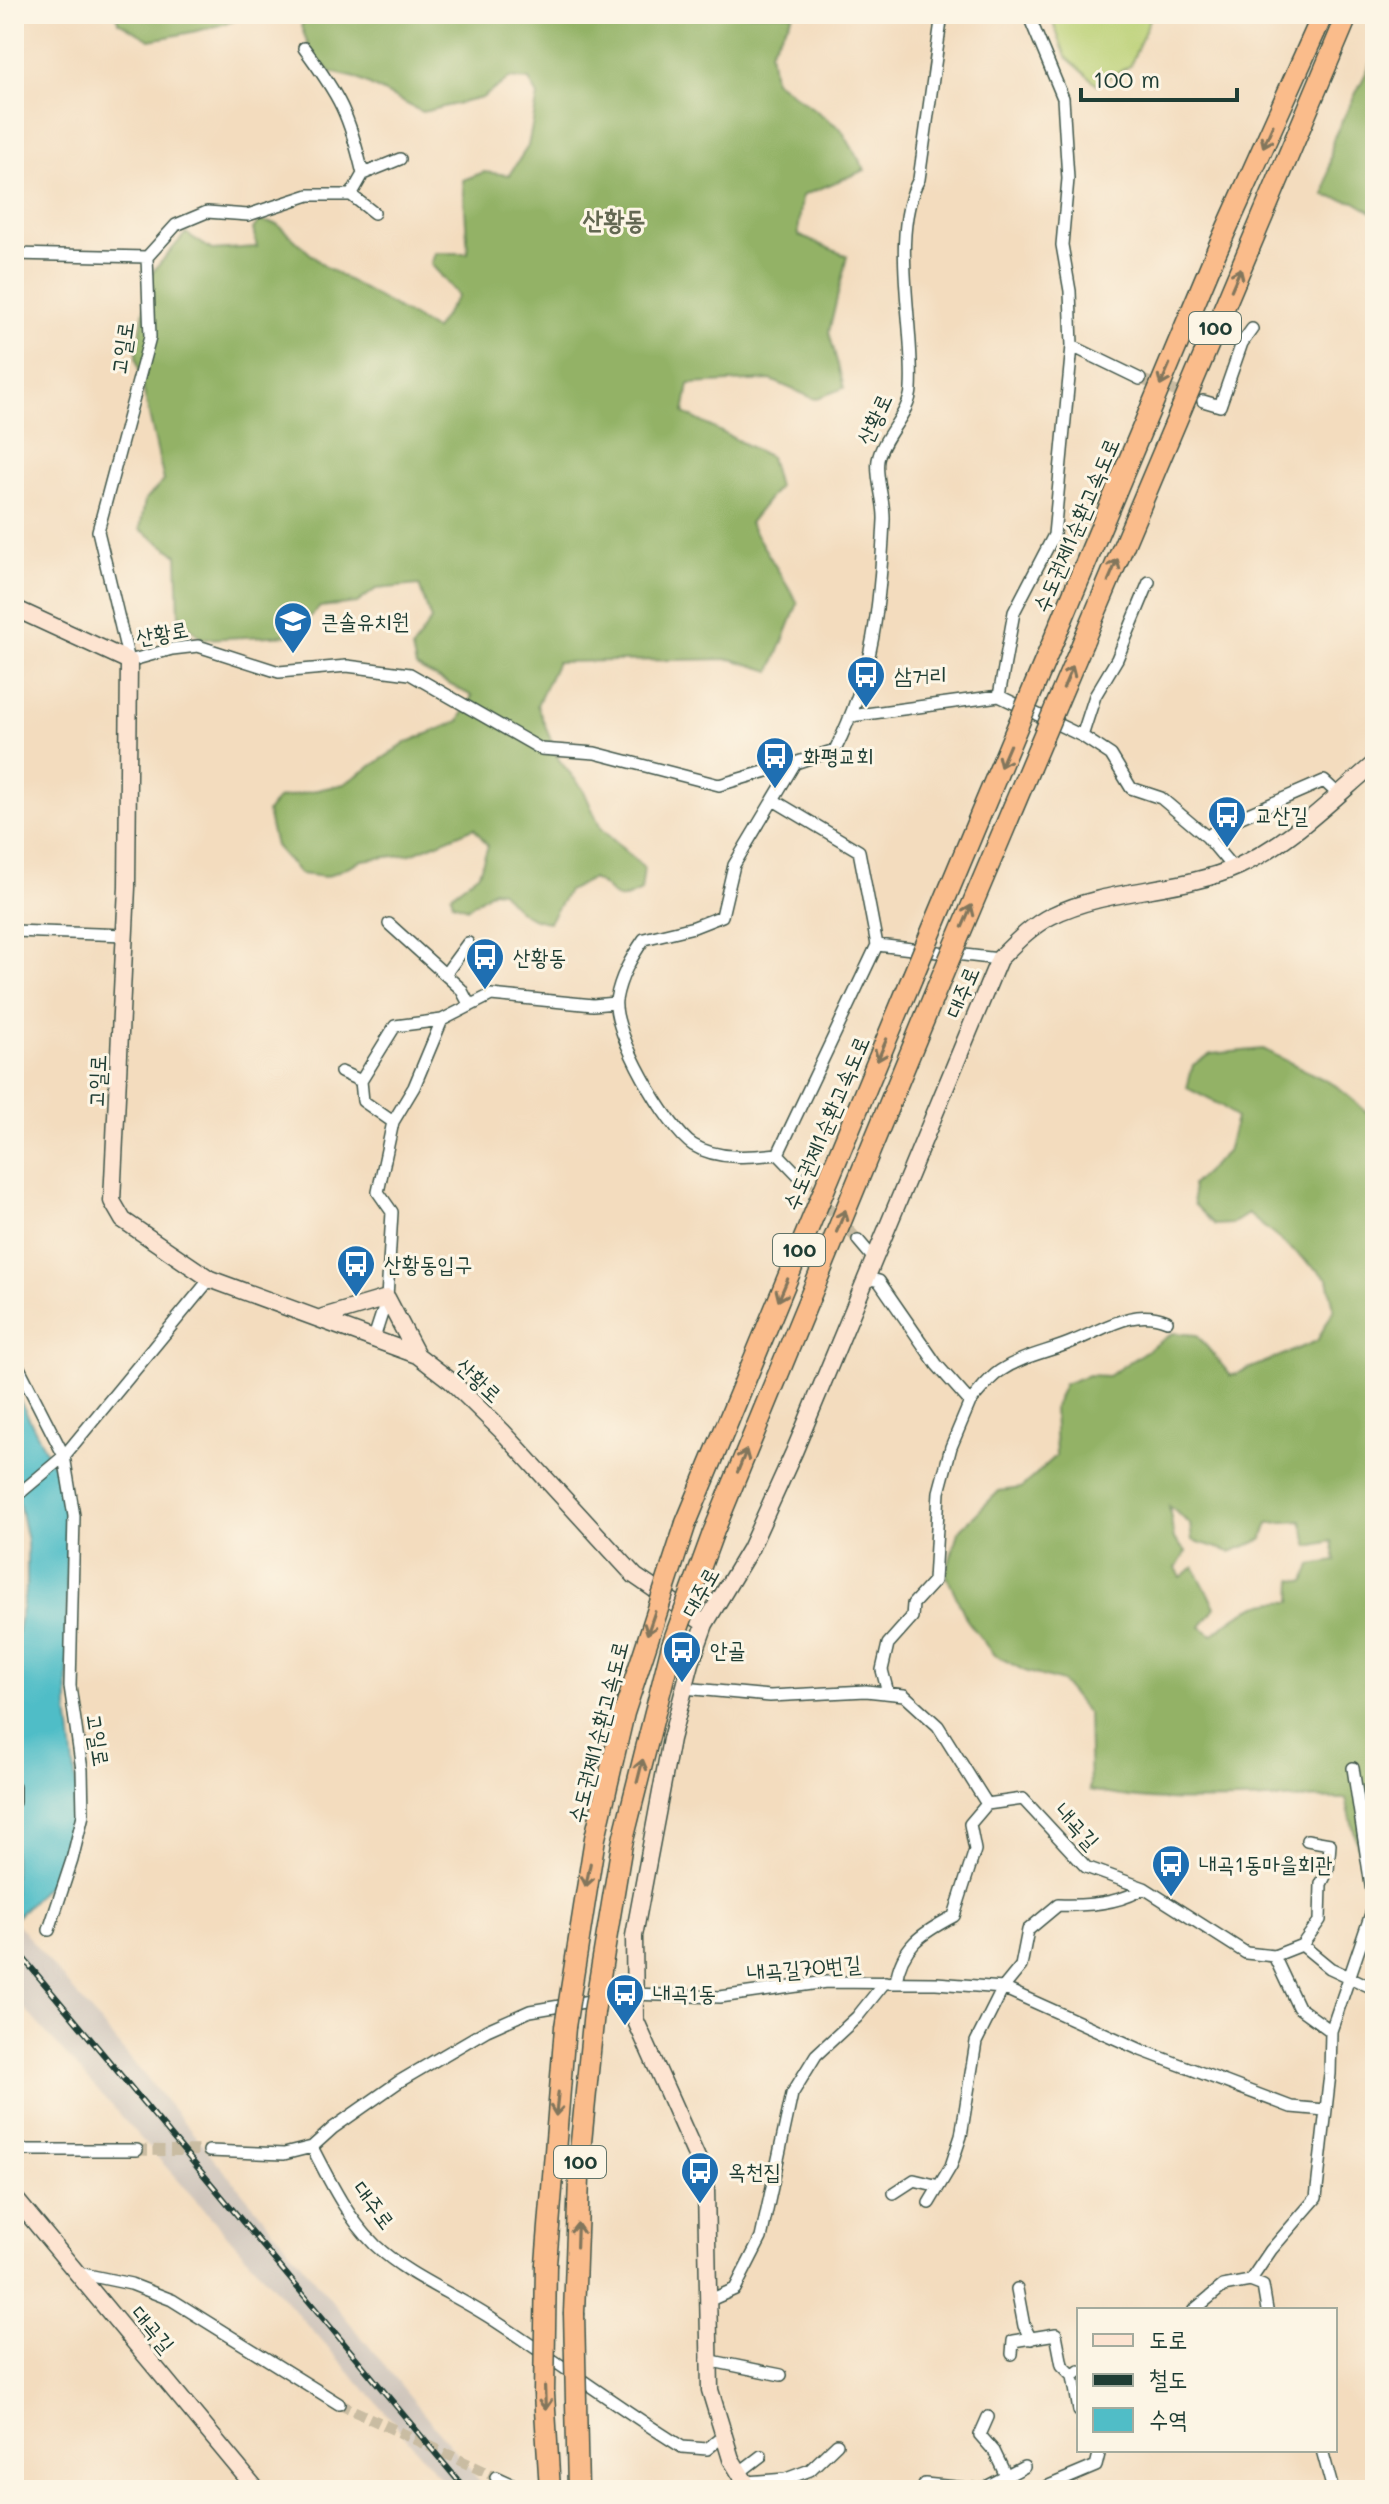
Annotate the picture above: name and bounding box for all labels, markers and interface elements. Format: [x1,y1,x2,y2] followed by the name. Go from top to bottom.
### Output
[1081,52,1237,102] scale bar
[1093,63,1160,94] text: 100 m
[1260,124,1275,148] one-way arrow
[583,202,645,236] district label: 산황동
[1229,267,1244,292] one-way arrow
[1189,312,1241,344] road number: 100
[103,320,140,376] street label: 고일로
[1157,362,1171,387] one-way arrow
[849,389,898,449] street label: 산황로
[1026,433,1125,616] street label: 수도권제1순환고속도로
[1107,558,1121,583] one-way arrow
[272,600,314,655] school or university icon: 큰솔유치원
[321,606,410,635] place label: 큰솔유치원
[133,614,191,651] street label: 산황로
[845,654,887,709] bus stop icon: 삼거리
[894,660,947,689] place label: 삼거리
[1062,665,1077,689] one-way arrow
[754,735,796,790] bus stop icon: 화평교회
[803,741,874,770] place label: 화평교회
[997,743,1012,768] one-way arrow
[1206,794,1248,849] bus stop icon: 교산길
[1255,800,1308,829] place label: 교산길
[961,904,976,929] one-way arrow
[464,936,506,991] bus stop icon: 산황동
[513,942,566,971] place label: 산황동
[938,962,985,1022] street label: 대주로
[776,1031,875,1214] street label: 수도권제1순환고속도로
[874,1037,889,1062] one-way arrow
[81,1054,112,1108] street label: 고일로
[835,1209,849,1234] one-way arrow
[773,1234,825,1266] road number: 100
[335,1243,377,1298] bus stop icon: 산황동입구
[384,1249,473,1278] place label: 산황동입구
[774,1277,789,1302] one-way arrow
[450,1351,509,1408] street label: 산황로
[736,1449,751,1474] one-way arrow
[674,1562,725,1622] street label: 대주로
[643,1610,658,1635] one-way arrow
[661,1629,703,1684] bus stop icon: 안골
[710,1635,745,1664] place label: 안골
[561,1638,634,1826] street label: 수도권제1순환고속도로
[80,1711,117,1768] street label: 고일로
[633,1758,648,1784] one-way arrow
[1049,1796,1106,1855] street label: 내곡길
[1150,1843,1192,1898] bus stop icon: 내곡1동마을회관
[1199,1849,1333,1878] place label: 내곡1동마을회관
[580,1862,595,1887] one-way arrow
[746,1948,862,1987] street label: 내곡길70번길
[604,1972,646,2027] bus stop icon: 내곡1동
[653,1978,716,2007] place label: 내곡1동
[549,2090,564,2117] one-way arrow
[554,2146,606,2178] road number: 100
[679,2150,721,2205] bus stop icon: 옥천집
[728,2156,781,2185] place label: 옥천집
[347,2175,402,2235] street label: 대주로
[569,2222,584,2249] one-way arrow
[125,2299,182,2359] street label: 대곡길
[1077,2308,1337,2452] legend
[1149,2323,1188,2354] text: 도로
[1149,2363,1188,2394] text: 철도
[537,2384,552,2411] one-way arrow
[1149,2403,1188,2434] text: 수역

